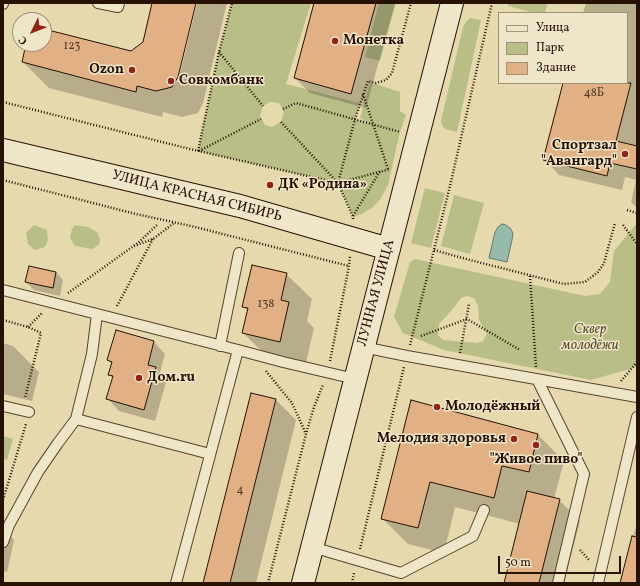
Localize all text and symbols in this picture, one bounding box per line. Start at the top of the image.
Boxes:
north arrow [12,12,52,52]
legend [498,12,628,84]
text: Улица [536,20,569,36]
text: С [16,32,31,48]
place label: Монетка [343,33,404,49]
marker: Монетка [330,36,340,46]
house number: 123 [64,40,80,54]
text: Парк [536,40,564,56]
text: Здание [536,60,576,76]
place label: Ozon [89,62,124,78]
marker: Ozon [127,65,137,75]
place label: Совкомбанк [179,73,264,89]
marker: Совкомбанк [166,76,176,86]
house number: 48Б [584,87,604,101]
place label: Спортзал "Авангард" [541,138,617,170]
marker: Спортзал "Авангард" [620,149,630,159]
street label: УЛИЦА КРАСНАЯ СИБИРЬ [110,168,284,226]
place label: ДК «Родина» [278,177,367,193]
marker: ДК «Родина» [265,180,275,190]
street label: ЛУННАЯ УЛИЦА [355,238,399,348]
house number: 138 [258,298,274,312]
park label: Сквер молодёжи [561,322,619,354]
place label: Дом.ru [147,370,195,386]
marker: Дом.ru [134,373,144,383]
place label: Молодёжный [445,399,540,415]
marker: Молодёжный [432,402,442,412]
place label: Мелодия здоровья [377,431,506,447]
marker: Мелодия здоровья [509,434,519,444]
marker: "Живое пиво" [531,440,541,450]
place label: "Живое пиво" [489,452,583,468]
house number: 4 [236,484,244,498]
scale bar [500,548,623,574]
text: 50 m [505,555,531,571]

